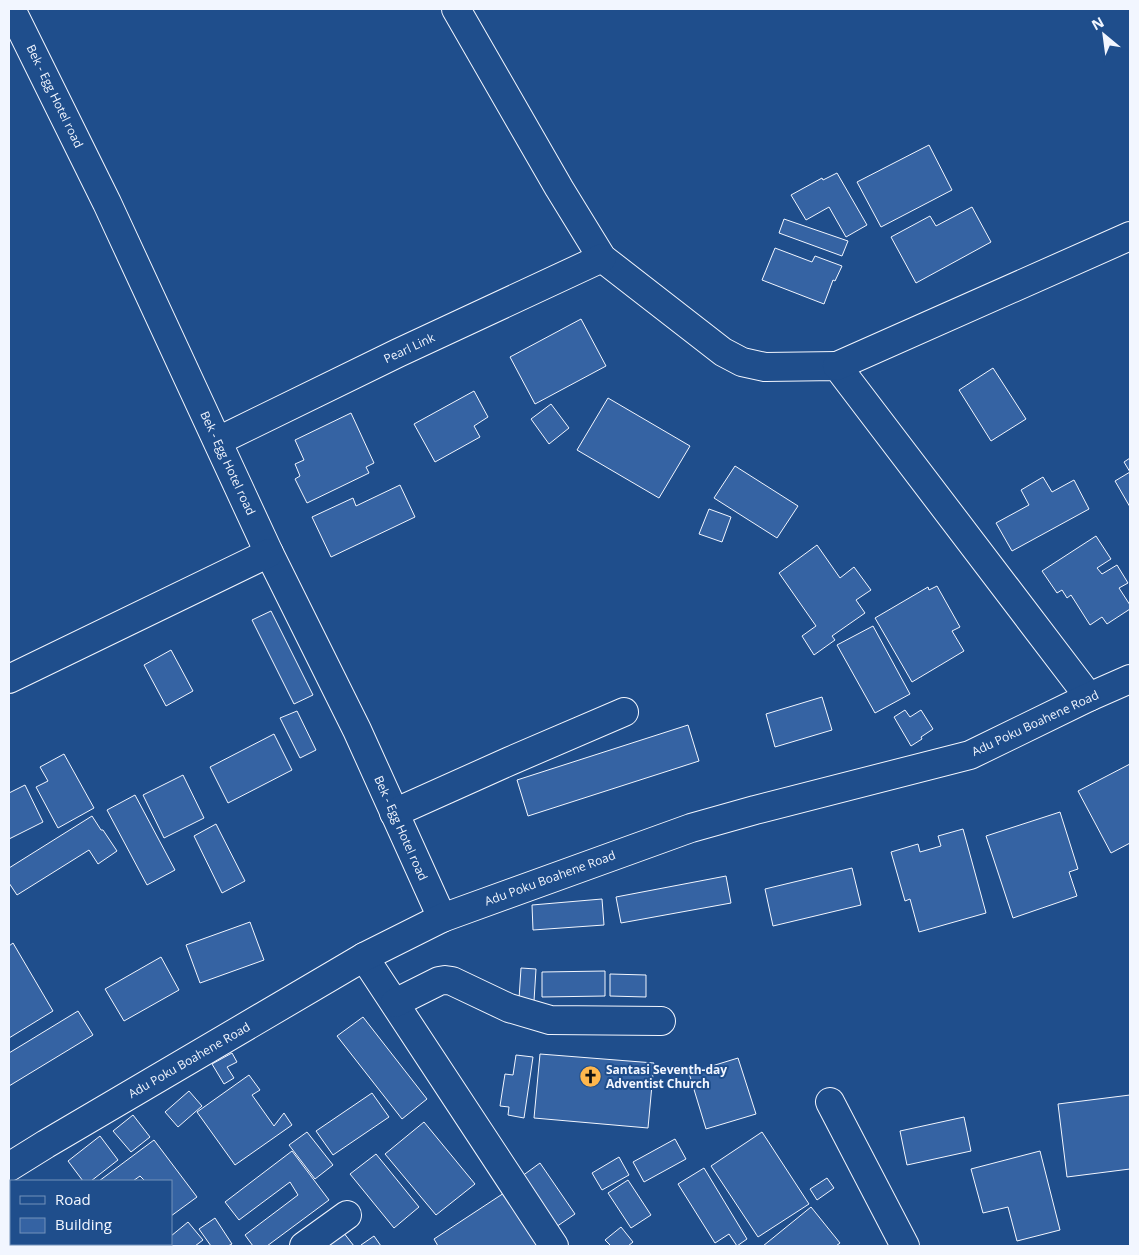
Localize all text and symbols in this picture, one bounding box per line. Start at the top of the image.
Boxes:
north arrow [1079,10,1129,60]
text: N [1088,12,1107,34]
street label: Bek - Egg Hotel road [23,41,87,151]
street label: Pearl Link [381,328,438,367]
street label: Bek - Egg Hotel road [196,408,260,518]
street label: Adu Poku Boahene Road [969,686,1101,760]
street label: Bek - Egg Hotel road [370,773,432,883]
street label: Adu Poku Boahene Road [482,846,618,910]
street label: Adu Poku Boahene Road [125,1018,253,1102]
place label: Santasi Seventh-day Adventist Church [606,1061,727,1092]
church icon: Santasi Seventh-day Adventist Church [578,1064,602,1088]
legend [10,1180,172,1245]
text: Road [55,1189,91,1209]
text: Building [55,1214,112,1234]

